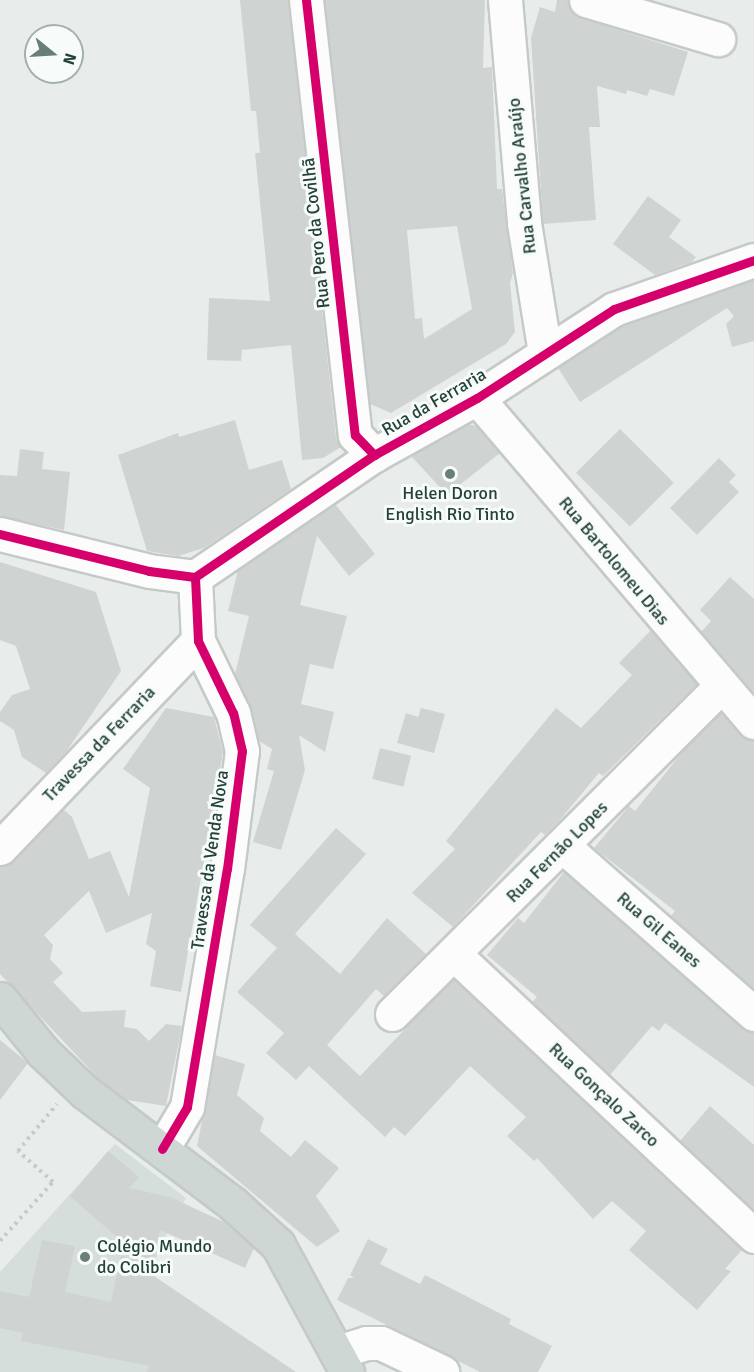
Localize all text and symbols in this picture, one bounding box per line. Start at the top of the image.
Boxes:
north arrow [24,24,84,84]
text: N [58,51,80,67]
street label: Rua Carvalho Araújo [503,97,541,255]
street label: Rua Pero da Covilhã [297,157,335,309]
street label: Rua da Ferraria [378,363,490,441]
marker: Helen Doron English Rio Tinto [443,467,457,481]
place label: Helen Doron English Rio Tinto [385,483,515,526]
street label: Rua Bartolomeu Dias [554,492,674,630]
street label: Travessa da Ferraria [38,682,160,806]
street label: Travessa da Venda Nova [187,769,233,951]
street label: Rua Fernão Lopes [502,797,612,907]
street label: Rua Gil Eanes [612,887,706,973]
street label: Rua Gonçalo Zarco [544,1038,664,1152]
place label: Colégio Mundo do Colibri [97,1236,212,1278]
marker: Colégio Mundo do Colibri [78,1250,92,1264]

